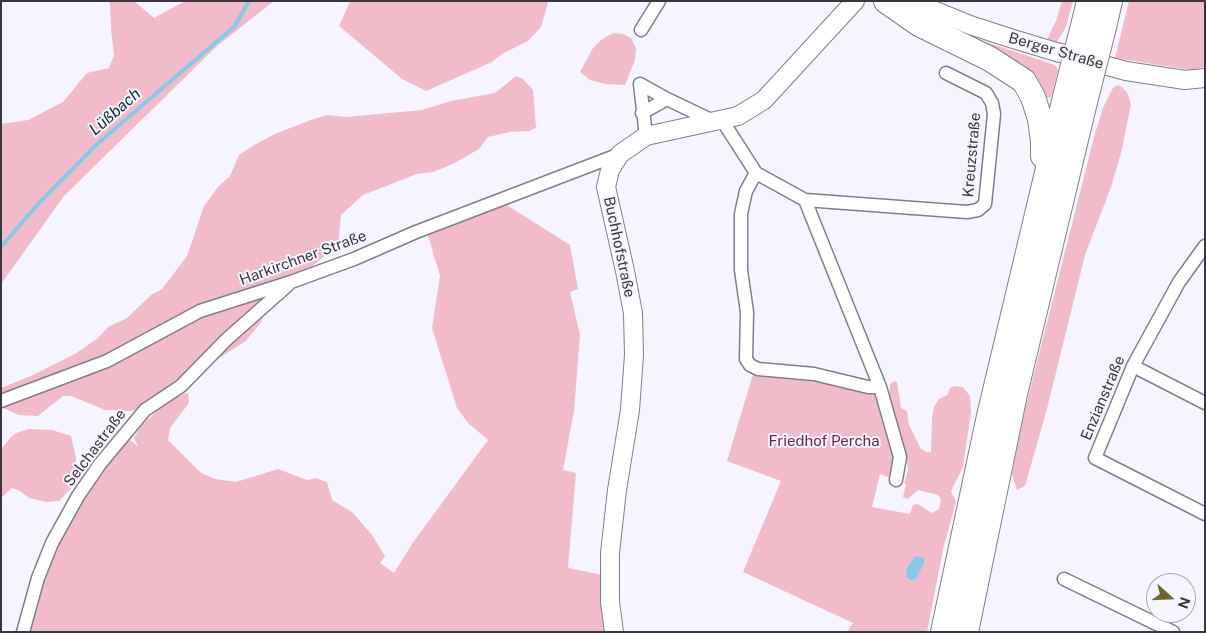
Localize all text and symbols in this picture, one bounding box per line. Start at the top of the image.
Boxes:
street label: Berger Straße [1006,29,1106,73]
water label: Lüßbach [85,84,145,140]
street label: Kreuzstraße [959,112,985,198]
street label: Buchhofstraße [600,195,638,299]
street label: Harkirchner Straße [237,227,369,289]
street label: Enzianstraße [1077,353,1129,443]
street label: Selchastraße [60,406,130,490]
park label: Friedhof Percha [768,432,880,450]
north arrow [1146,573,1196,623]
text: N [1175,595,1194,611]

